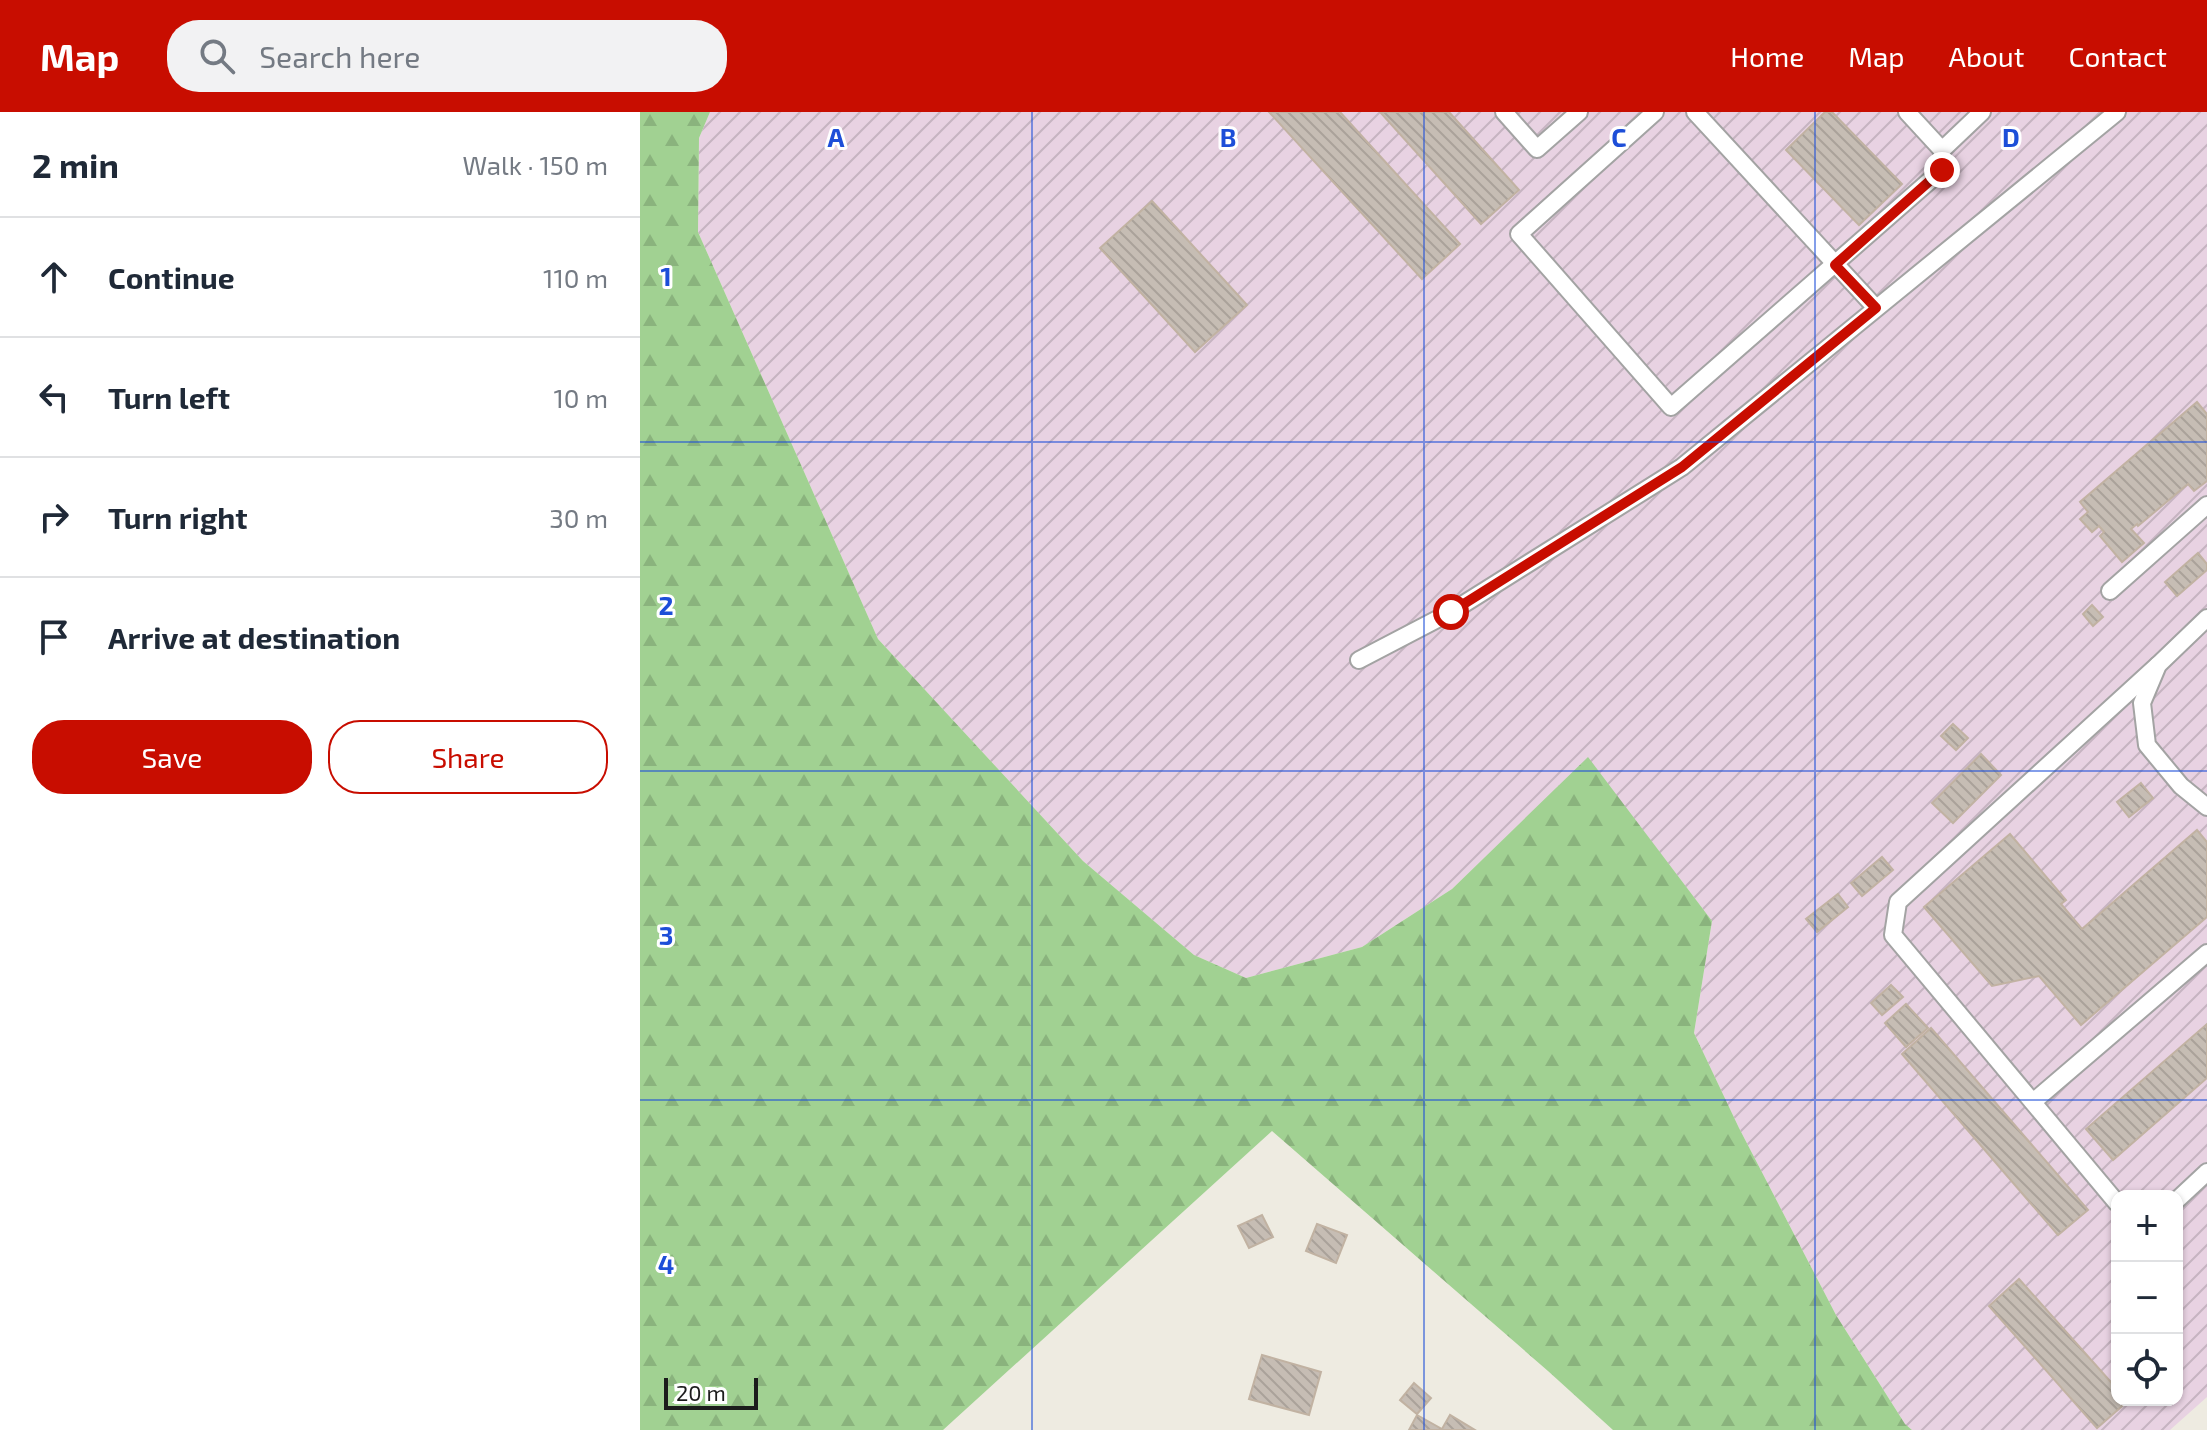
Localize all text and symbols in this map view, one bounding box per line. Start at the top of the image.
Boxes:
search box [167,20,727,92]
text: Map [40,33,119,79]
icon: search [195,34,239,78]
text: Search here [259,38,420,74]
text: Home [1730,39,1804,73]
text: Map [1848,39,1905,73]
text: About [1949,39,2024,73]
text: Contact [2068,39,2167,73]
text: A [828,121,845,152]
text: B [1220,121,1236,152]
text: C [1611,121,1627,152]
text: D [2002,121,2020,152]
text: 2 min [32,144,119,185]
text: Walk · 150 m [462,149,608,180]
route end [1924,152,1960,188]
icon: ahead [32,255,76,299]
text: Continue [108,259,235,295]
text: 1 [660,260,672,291]
text: 110 m [543,262,608,293]
icon: left [32,375,76,419]
text: Turn left [108,379,230,415]
text: 10 m [553,382,608,413]
icon: right [32,495,76,539]
text: Turn right [108,499,248,535]
text: 30 m [549,502,608,533]
text: 2 [658,589,674,620]
route start [1433,594,1469,630]
icon: arrive [32,615,76,659]
text: Arrive at destination [108,619,400,655]
button: Save [32,720,312,794]
button: Share [328,720,608,794]
text: 3 [659,919,673,950]
map controls [2111,1190,2183,1406]
button: + [2111,1190,2183,1262]
text: 4 [658,1248,674,1279]
button: − [2111,1262,2183,1334]
button: locate [2111,1334,2183,1406]
scale bar [664,1374,758,1410]
text: 20 m [676,1379,726,1405]

